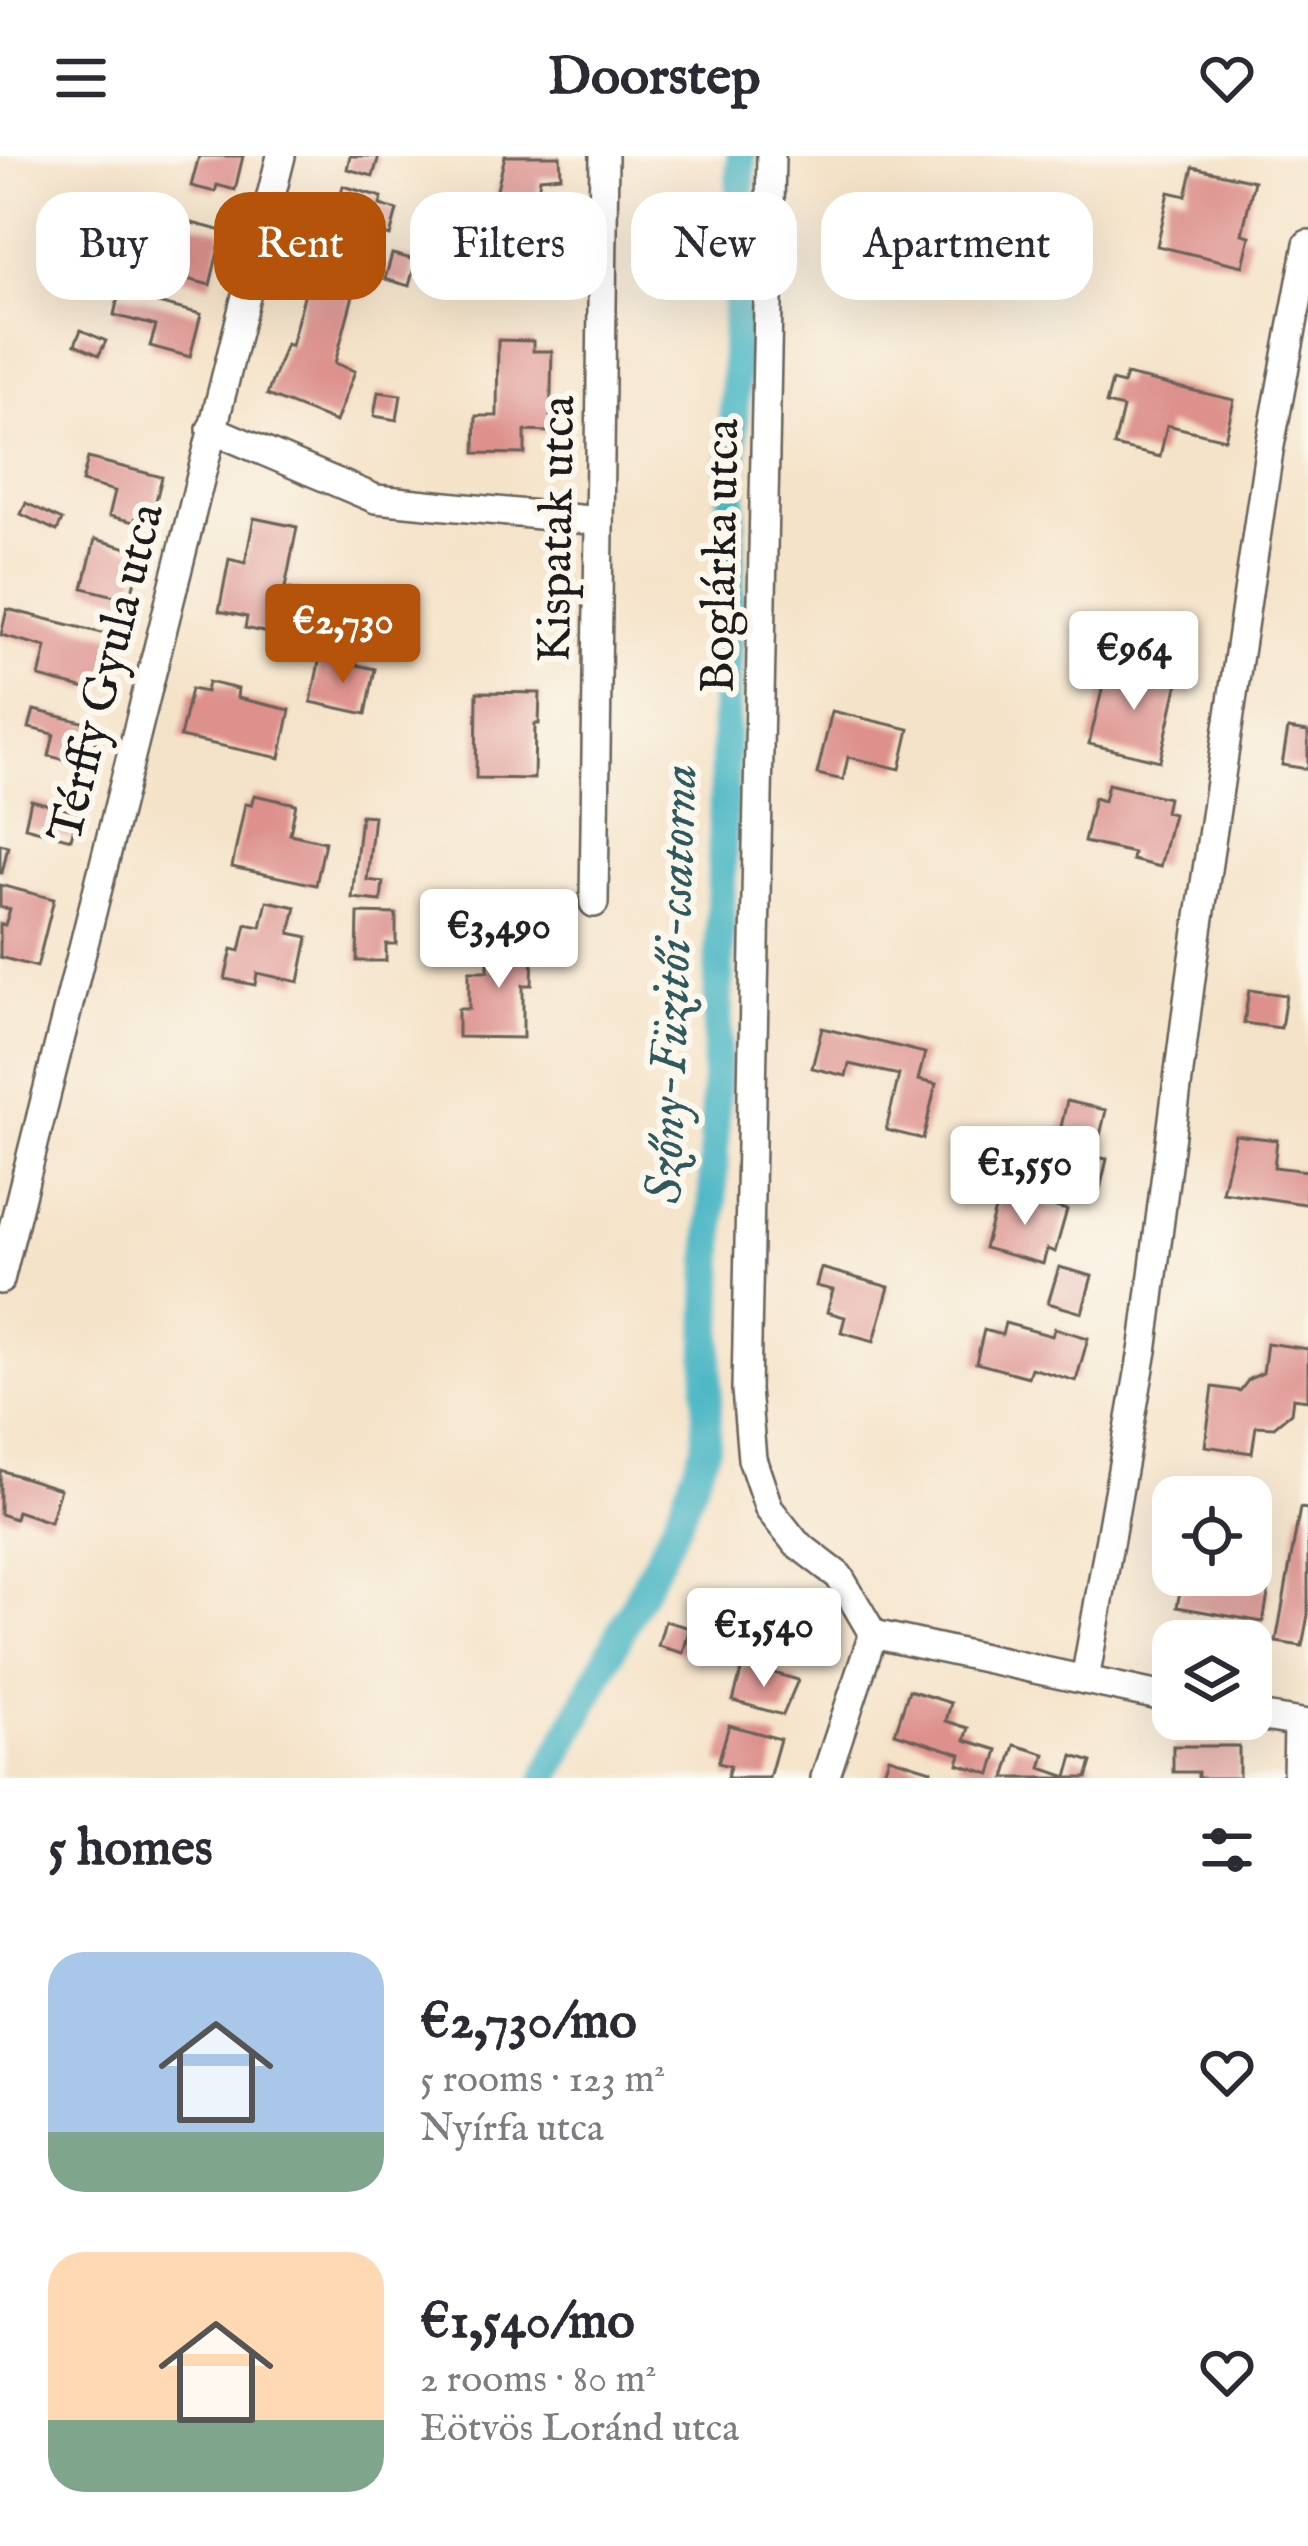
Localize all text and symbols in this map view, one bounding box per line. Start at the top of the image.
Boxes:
text: Doorstep [548,44,760,113]
icon: menu [48,45,114,111]
icon: heart [1194,45,1260,111]
chip: Buy [36,192,190,300]
chip: Rent [214,192,386,300]
chip: Filters [410,192,607,300]
chip: New [631,192,797,300]
chip: Apartment [821,192,1093,300]
street label: Kispatak utca [526,395,590,663]
street label: Boglárka utca [690,418,754,694]
street label: Térffy Gyula utca [37,497,179,849]
pin: €2,730 [245,584,441,686]
text: €2,730 [292,598,394,647]
pin: €964 [1063,611,1205,713]
text: €964 [1096,625,1172,674]
water label: Szőny-Füzitői-csatorna [634,763,715,1205]
pin: €3,490 [401,889,597,991]
text: €3,490 [447,903,551,952]
pin: €1,550 [927,1126,1123,1228]
text: €1,550 [977,1140,1073,1189]
map controls [1152,1476,1272,1740]
button: locate [1152,1476,1272,1596]
pin: €1,540 [666,1588,862,1690]
text: €1,540 [714,1602,814,1651]
button: layers [1152,1620,1272,1740]
icon: filters [1194,1817,1260,1883]
text: 5 homes [48,1818,213,1883]
text: €2,730/mo [420,1991,637,2056]
icon: home [144,2000,288,2144]
icon: heart [1194,2039,1260,2105]
text: 5 rooms · 123 m² [420,2056,665,2105]
text: Nyírfa utca [420,2105,604,2154]
text: €1,540/mo [420,2291,635,2356]
icon: home [144,2300,288,2444]
icon: heart [1194,2339,1260,2405]
text: 2 rooms · 80 m² [420,2356,657,2405]
text: Eötvös Loránd utca [420,2405,739,2454]

